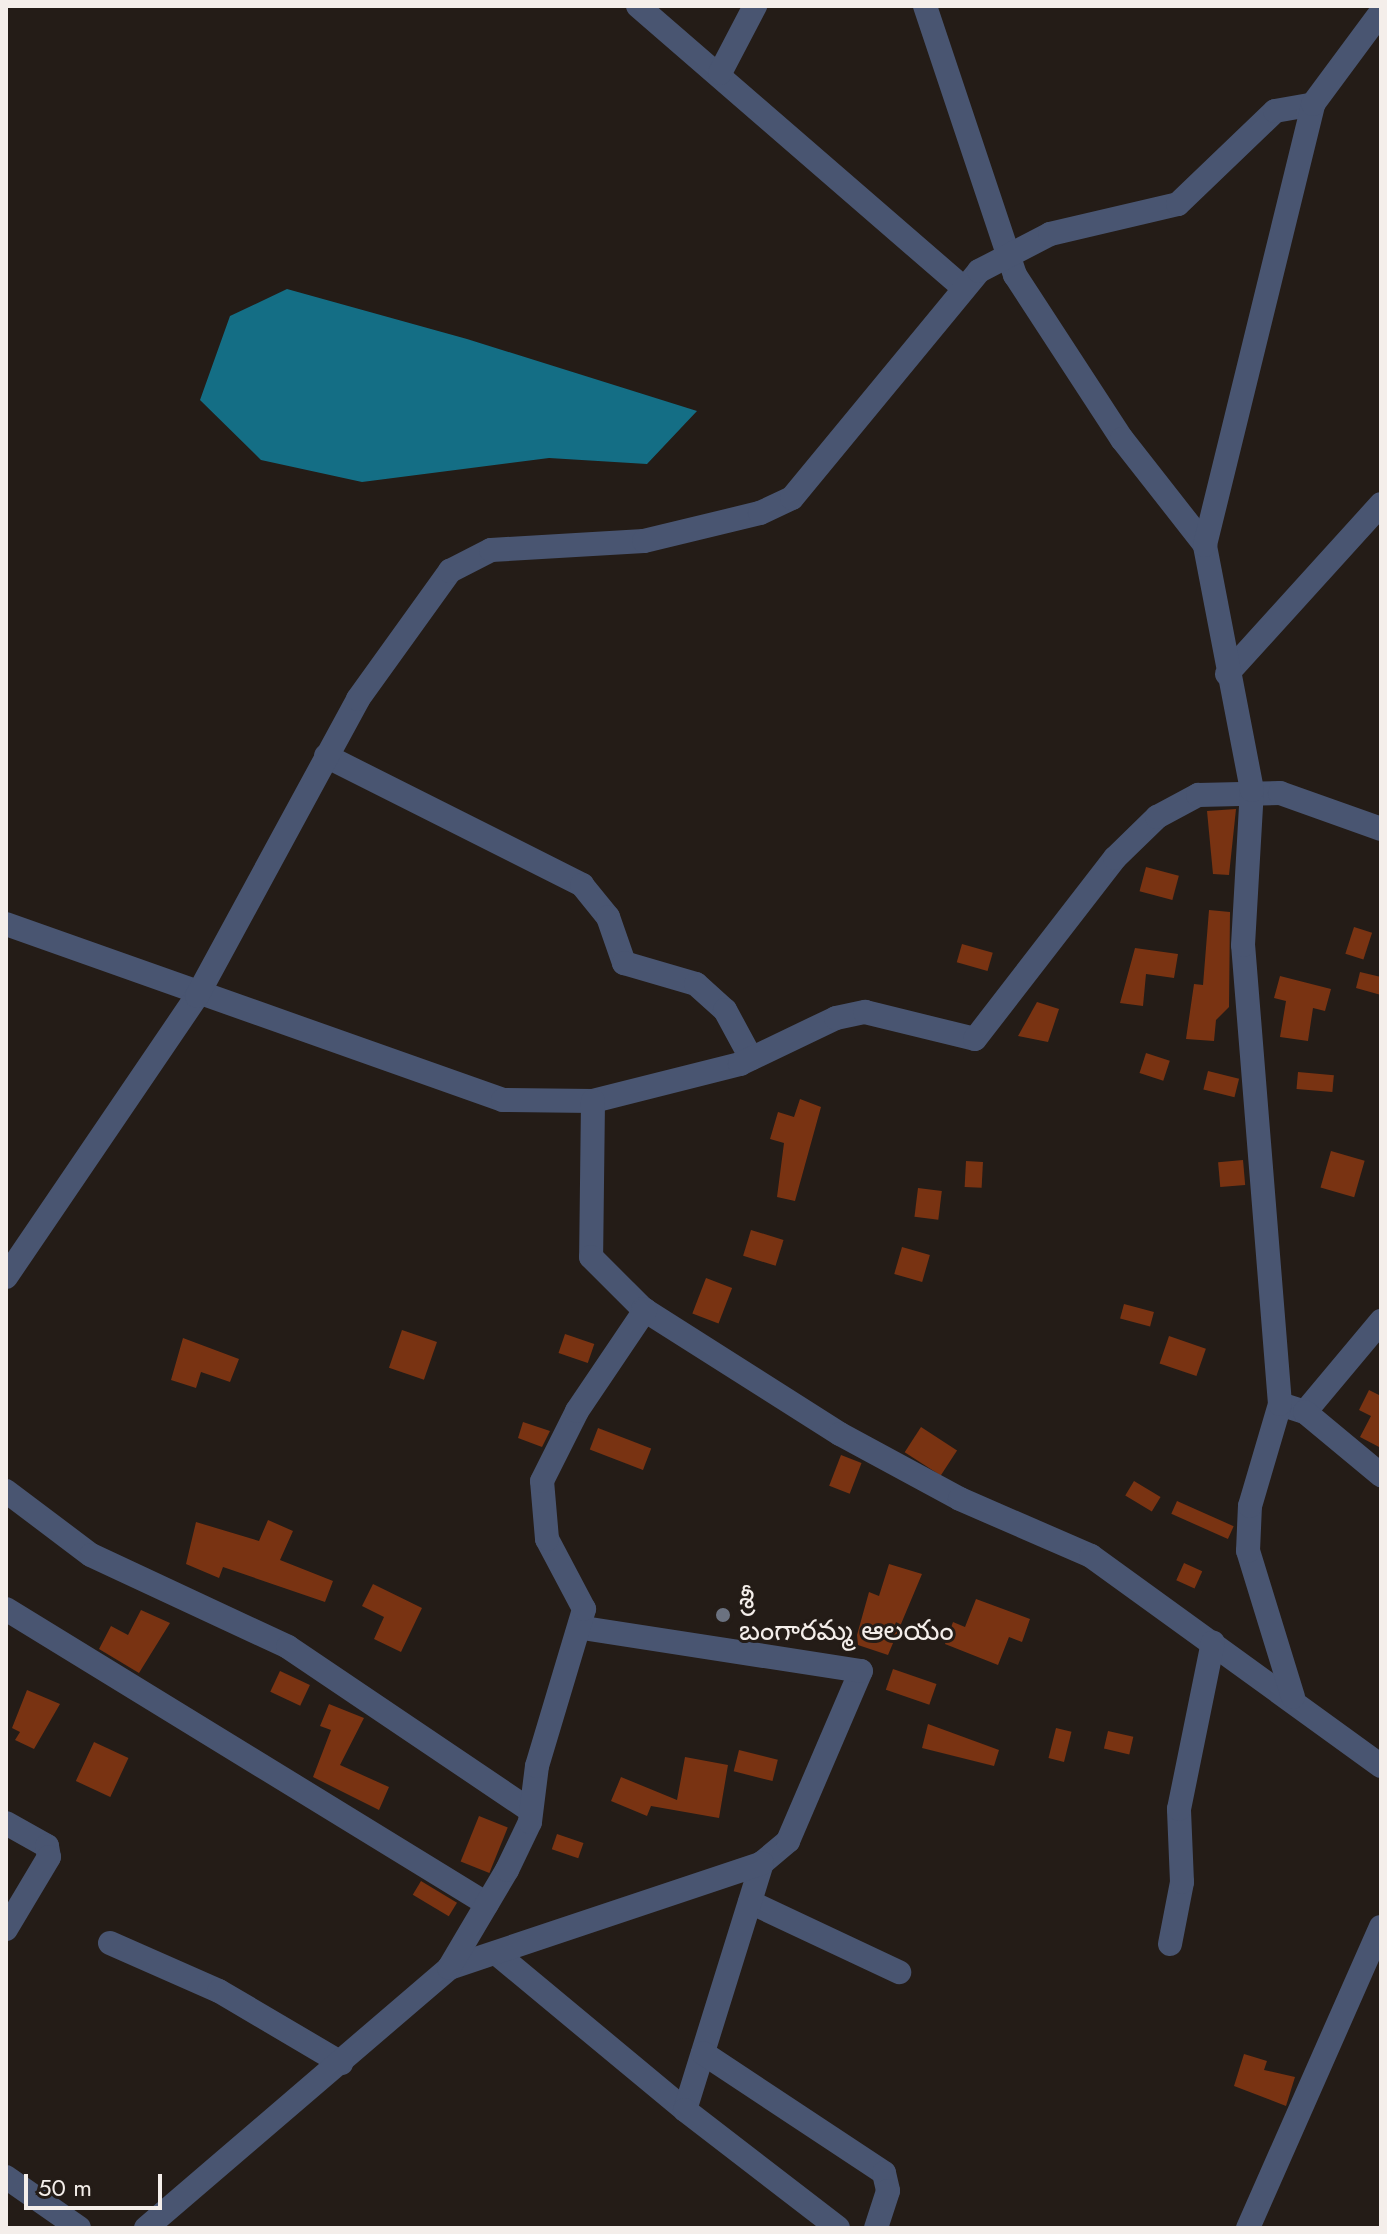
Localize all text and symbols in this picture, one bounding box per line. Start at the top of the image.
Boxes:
place label: శ్రీ బంగారమ్మ ఆలయం [739,1582,954,1648]
marker: శ్రీ బంగారమ్మ ఆలయం [714,1606,732,1624]
scale bar [28,2158,166,2208]
text: 50 m [38,2170,92,2205]

